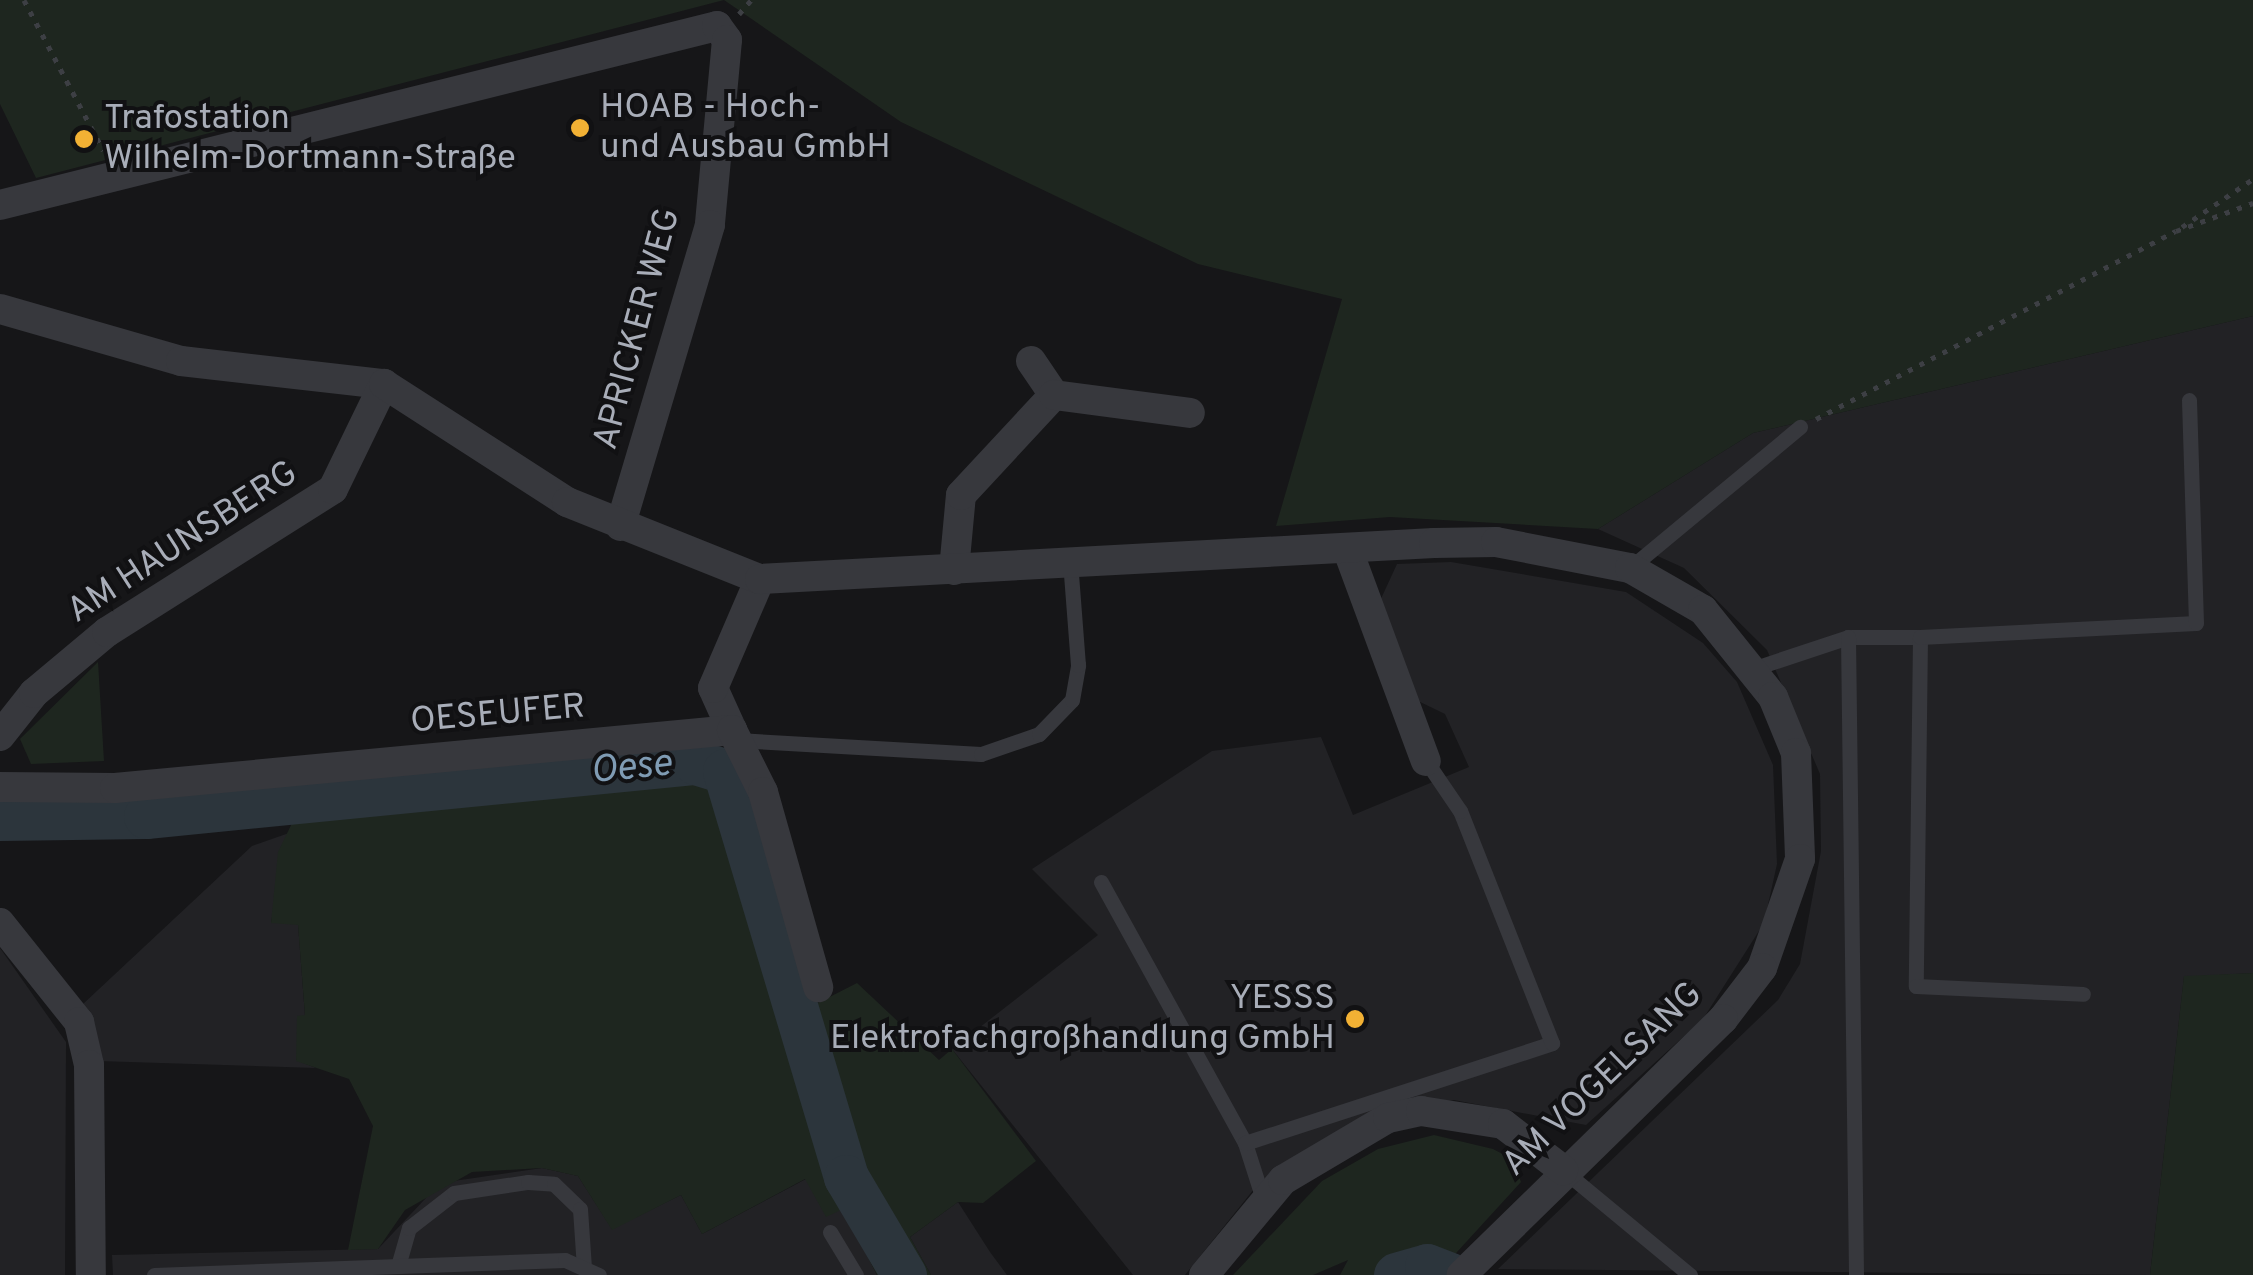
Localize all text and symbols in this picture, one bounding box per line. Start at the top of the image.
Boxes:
place label: HOAB - Hoch- und Ausbau GmbH [600,87,892,169]
place label: Trafostation Wilhelm-Dortmann-Straße [104,98,516,180]
marker: HOAB - Hoch- und Ausbau GmbH [569,117,591,139]
marker: Trafostation Wilhelm-Dortmann-Straße [73,128,95,150]
street label: APRICKER WEG [585,203,691,455]
street label: AM HAUNSBERG [60,453,306,633]
street label: OESEUFER [409,686,587,744]
water label: Oese [588,742,674,796]
street label: AM VOGELSANG [1494,974,1712,1186]
place label: YESSS Elektrofachgroßhandlung GmbH [830,978,1335,1060]
marker: YESSS Elektrofachgroßhandlung GmbH [1344,1008,1366,1030]

